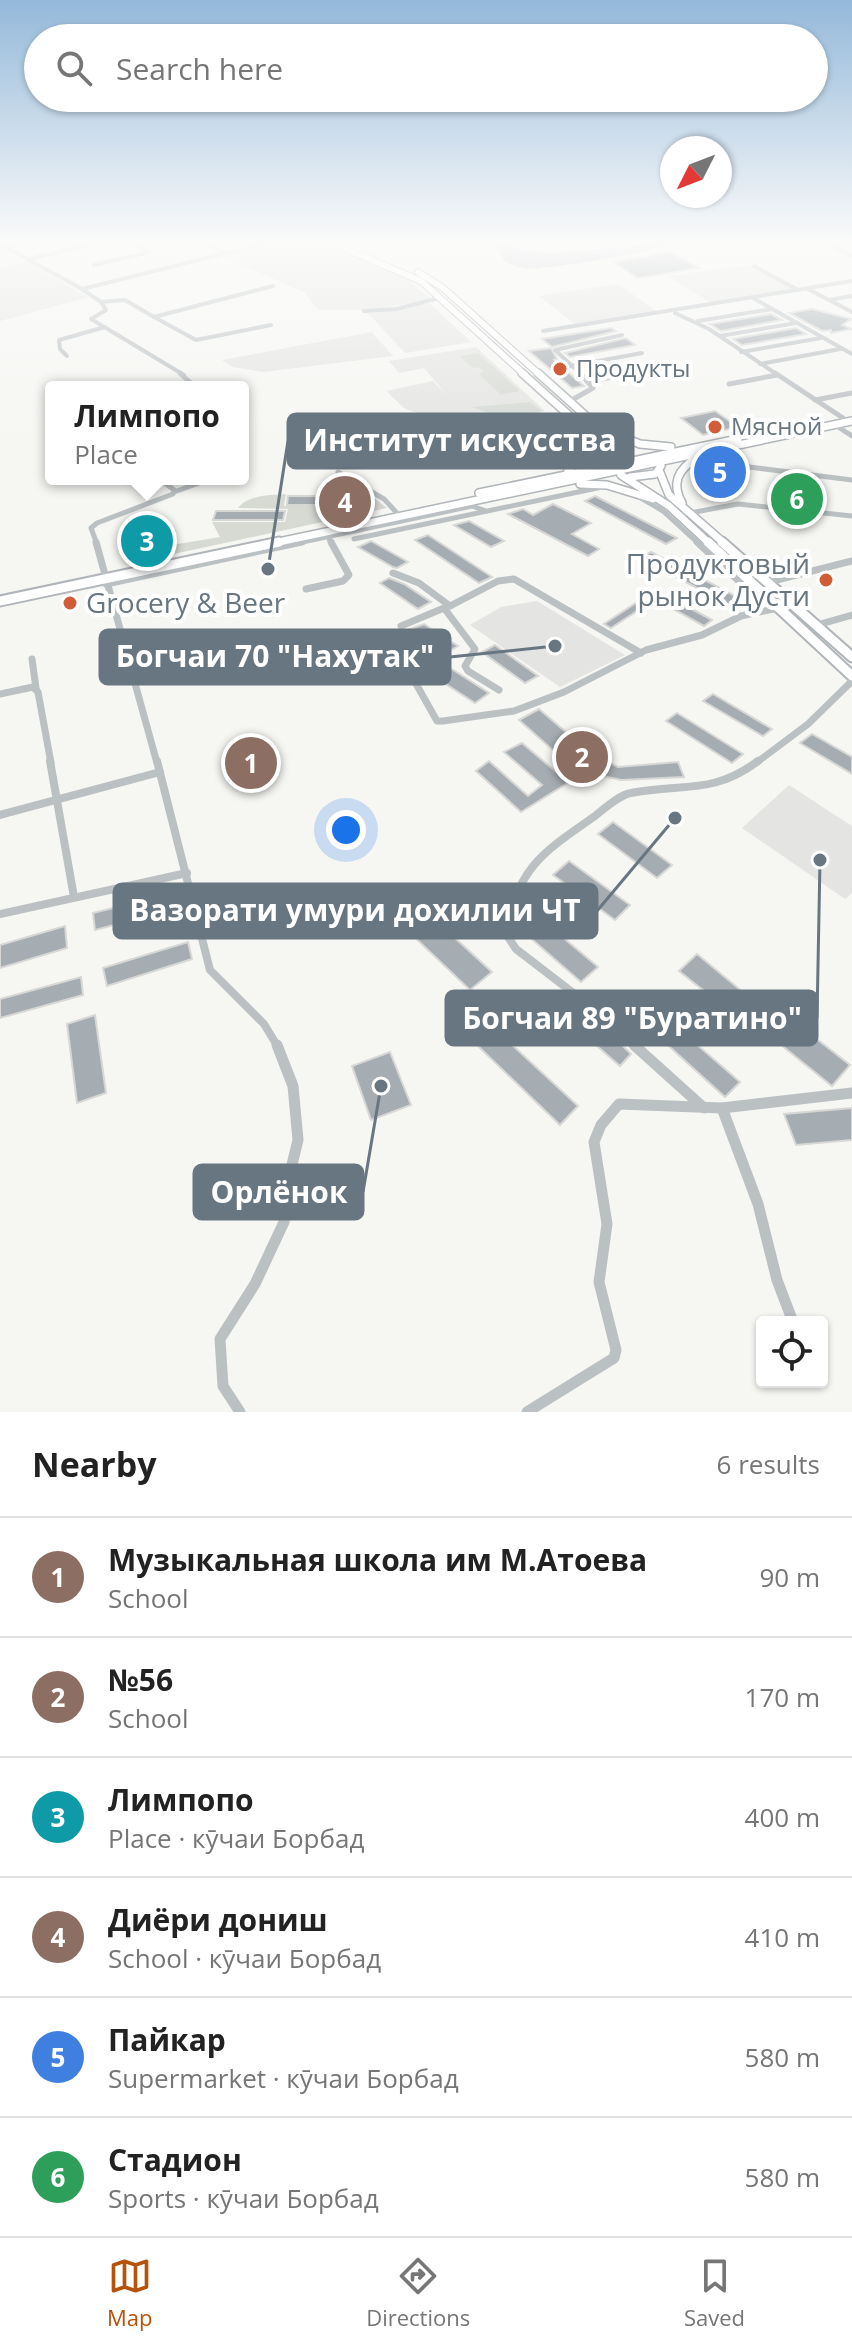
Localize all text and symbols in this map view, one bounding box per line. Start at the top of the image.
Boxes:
search box [24,24,828,112]
icon: search [52,46,96,90]
text: Search here [116,48,283,89]
north arrow [660,136,732,208]
place label: Продукты [576,351,691,384]
marker: Продукты [551,360,569,378]
popup [45,381,249,485]
text: Лимпопо [74,395,220,436]
place label: Мясной [731,409,822,442]
callout: Институт искусства [288,414,633,468]
marker: Мясной [706,418,724,436]
text: Институт искусства [303,419,617,460]
text: Place [74,436,138,472]
pin: 5 [694,442,746,502]
pin: 6 [771,469,823,529]
pin: 4 [319,472,371,532]
pin: 3 [121,511,173,571]
place label: Продуктовый рынок Дусти [626,544,810,614]
marker: Продуктовый рынок Дусти [817,571,835,589]
place label: Grocery & Beer [86,583,286,621]
marker: Grocery & Beer [61,594,79,612]
callout: Богчаи 70 "Нахутак" [100,630,450,684]
text: Богчаи 70 "Нахутак" [116,635,434,676]
pin: 2 [556,727,608,787]
pin: 1 [225,733,277,793]
your location [326,810,366,850]
callout: Вазорати умури дохилии ЧТ [114,884,597,938]
text: Вазорати умури дохилии ЧТ [129,889,581,930]
callout: Богчаи 89 "Буратино" [446,991,817,1045]
text: Богчаи 89 "Буратино" [462,997,802,1038]
callout: Орлёнок [194,1165,363,1219]
text: Орлёнок [211,1171,348,1212]
map controls [756,1316,828,1388]
button: locate [756,1316,828,1388]
text: Nearby [32,1441,157,1487]
text: 6 results [717,1446,820,1482]
text: Музыкальная школа им М.Атоева [108,1539,647,1580]
text: 1 [51,1559,65,1595]
text: 90 m [759,1559,820,1595]
text: School [108,1580,189,1616]
text: №56 [108,1659,173,1700]
text: 2 [51,1679,65,1715]
text: 170 m [745,1679,820,1715]
text: School [108,1700,189,1736]
text: Лимпопо [108,1779,254,1820]
text: 3 [51,1799,65,1835]
text: 400 m [745,1799,820,1835]
text: Place · кӯчаи Борбад [108,1820,364,1856]
text: Диёри дониш [108,1899,328,1940]
text: 4 [51,1919,65,1955]
text: 410 m [745,1919,820,1955]
text: School · кӯчаи Борбад [108,1940,381,1976]
text: Пайкар [108,2019,226,2060]
text: 5 [51,2039,65,2075]
text: 580 m [745,2039,820,2075]
text: Supermarket · кӯчаи Борбад [108,2060,459,2096]
text: Стадион [108,2139,242,2180]
text: 6 [51,2159,65,2195]
text: 580 m [745,2159,820,2195]
text: Sports · кӯчаи Борбад [108,2180,379,2216]
tab: Map [107,2254,152,2332]
tab: Directions [366,2254,470,2332]
tab: Saved [684,2254,745,2332]

